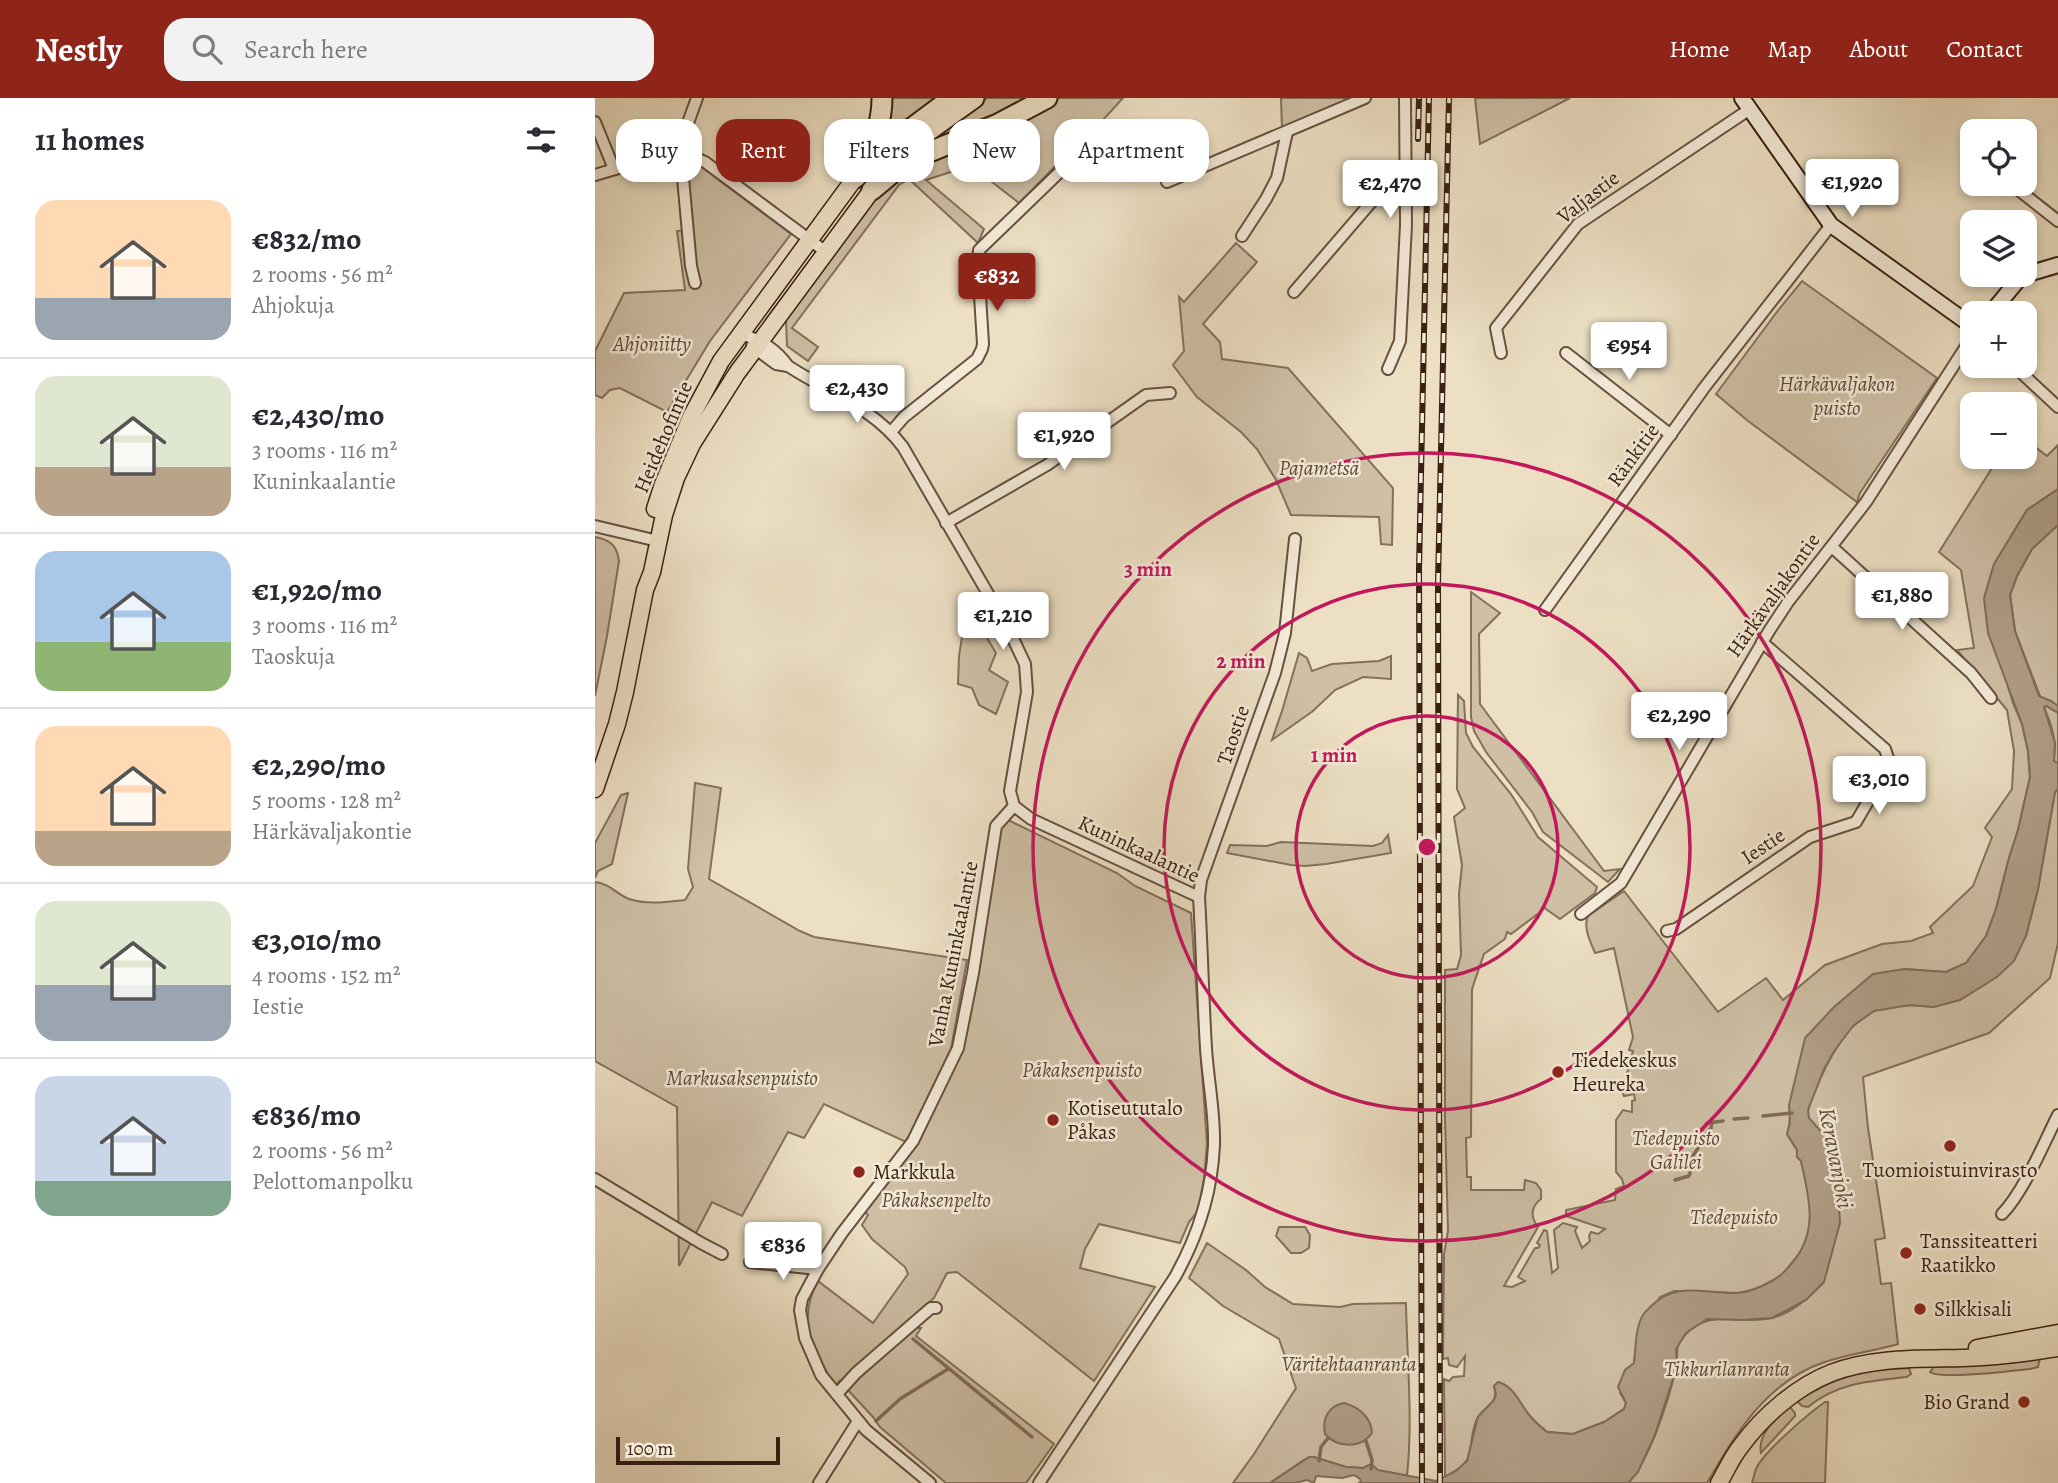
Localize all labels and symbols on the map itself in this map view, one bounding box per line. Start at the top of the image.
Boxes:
pin: €1,920 [1795,159,1909,219]
pin: €2,470 [1333,160,1447,220]
street label: Valjastie [1550,164,1625,231]
pin: €832 [956,254,1038,313]
pin: €954 [1588,322,1670,382]
park label: Ahjoniitty [612,330,691,358]
pin: €2,430 [800,366,914,425]
park label: Härkävaljakon puisto [1779,370,1895,422]
street label: Heidehofintie [627,377,699,497]
pin: €1,920 [1007,412,1121,472]
street label: Ränkitie [1600,418,1666,492]
park label: Pajametsä [1279,454,1360,482]
street label: Härkävaljakontie [1720,527,1826,663]
text: 3 min [1124,555,1172,583]
pin: €1,880 [1845,573,1959,632]
pin: €1,210 [946,592,1060,652]
text: 2 min [1216,647,1266,675]
pin: €2,290 [1622,692,1736,752]
street label: Taostie [1210,701,1256,769]
text: 1 min [1311,741,1358,769]
pin: €3,010 [1822,756,1936,816]
street label: Kuninkaalantie [1074,809,1204,889]
street label: Iestie [1736,821,1790,871]
centre of rings [1415,835,1439,859]
street label: Vanha Kuninkaalantie [921,859,985,1050]
place label: Tiedekeskus Heureka [1572,1046,1677,1098]
park label: Påkaksenpuisto [1022,1056,1142,1084]
park label: Markusaksenpuisto [666,1064,818,1092]
marker: Tiedekeskus Heureka [1550,1064,1566,1080]
place label: Kotiseututalo Påkas [1067,1094,1183,1146]
water label: Keravanjoki [1811,1105,1861,1211]
marker: Kotiseututalo Påkas [1045,1112,1061,1128]
park label: Tiedepuisto Galilei [1632,1124,1720,1176]
marker: Tuomioistuinvirasto [1942,1138,1958,1154]
place label: Tuomioistuinvirasto [1863,1156,2037,1184]
place label: Markkula [873,1158,956,1186]
marker: Markkula [851,1164,867,1180]
park label: Påkaksenpelto [881,1186,991,1214]
park label: Tiedepuisto [1690,1203,1778,1231]
pin: €836 [742,1222,824,1282]
place label: Tanssiteatteri Raatikko [1920,1227,2038,1279]
marker: Tanssiteatteri Raatikko [1898,1245,1914,1261]
place label: Silkkisali [1934,1295,2012,1323]
marker: Silkkisali [1912,1301,1928,1317]
park label: Väritehtaanranta [1282,1350,1417,1378]
park label: Tikkurilanranta [1664,1355,1790,1383]
place label: Bio Grand [1923,1388,2011,1416]
marker: Bio Grand [2016,1394,2032,1410]
scale bar [616,1434,781,1466]

